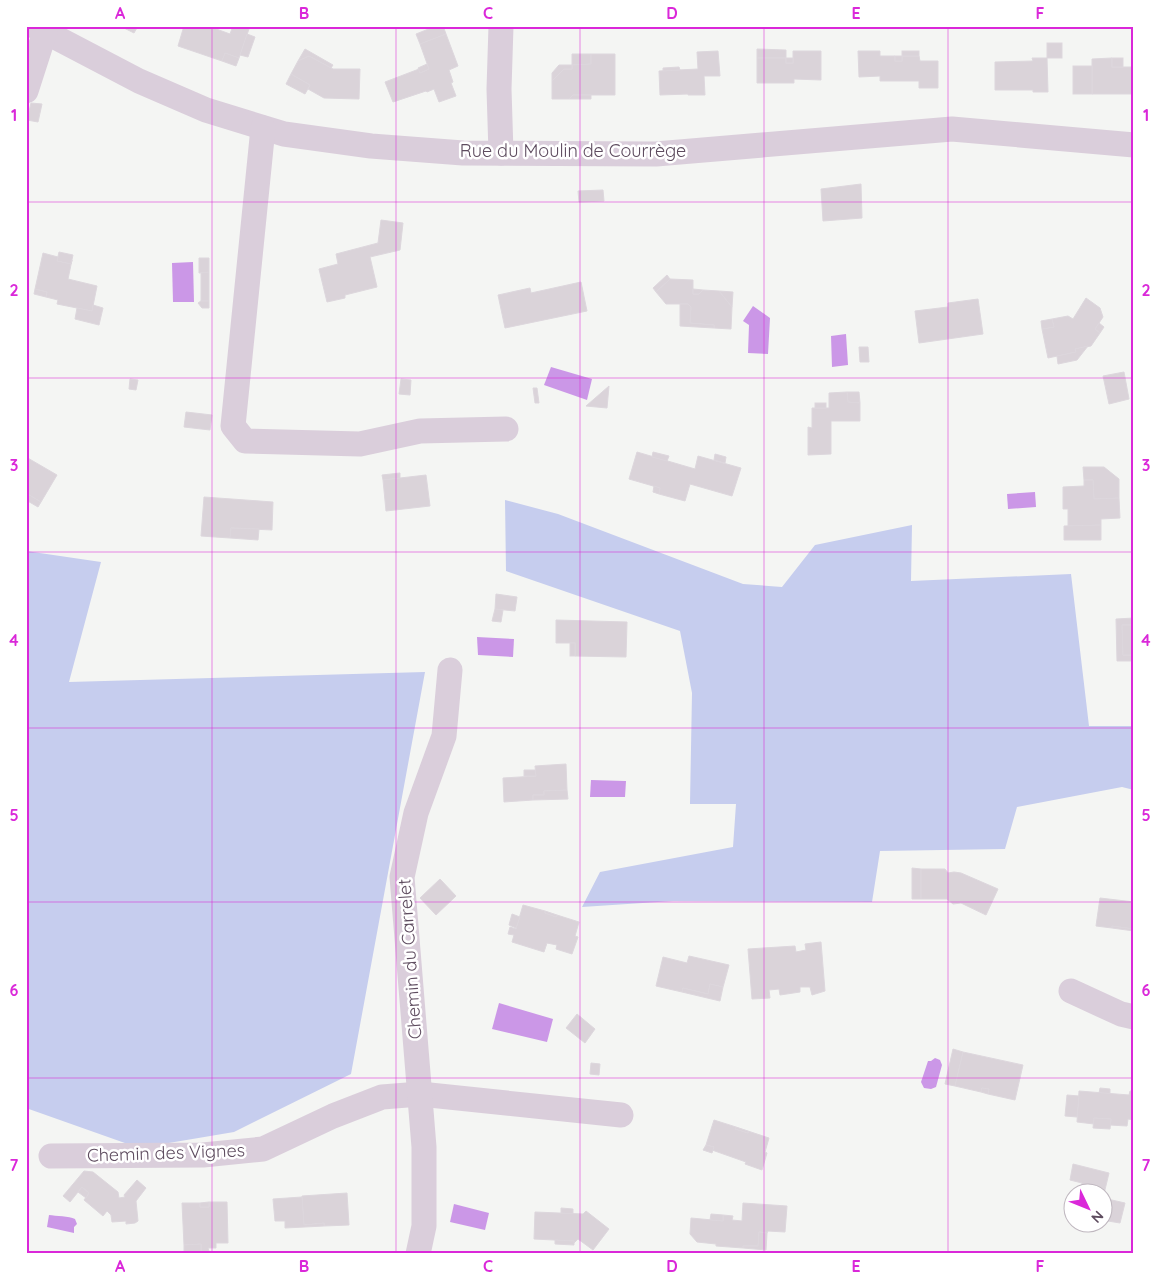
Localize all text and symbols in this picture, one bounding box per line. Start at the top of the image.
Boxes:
text: A [115,3,126,23]
text: B [299,3,309,23]
text: C [483,3,493,23]
text: D [666,3,678,23]
text: E [851,3,861,23]
text: F [1036,3,1045,23]
text: 1 [11,105,17,125]
text: 1 [1143,105,1149,125]
street label: Rue du Moulin de Courrège [460,139,686,162]
text: 2 [9,280,19,300]
text: 2 [1141,280,1151,300]
text: 3 [10,455,18,475]
text: 3 [1142,455,1150,475]
text: 4 [9,630,19,650]
text: 4 [1141,630,1151,650]
text: 5 [9,805,19,825]
text: 5 [1141,805,1151,825]
street label: Chemin du Carrelet [392,878,427,1040]
text: 6 [10,980,19,1000]
text: 6 [1142,980,1151,1000]
street label: Chemin des Vignes [87,1138,245,1167]
text: 7 [10,1155,19,1175]
text: 7 [1142,1155,1151,1175]
north arrow [1062,1182,1112,1232]
text: N [1087,1207,1108,1227]
text: A [115,1256,126,1276]
text: B [299,1256,309,1276]
text: C [483,1256,493,1276]
text: D [666,1256,678,1276]
text: E [851,1256,861,1276]
text: F [1036,1256,1045,1276]

